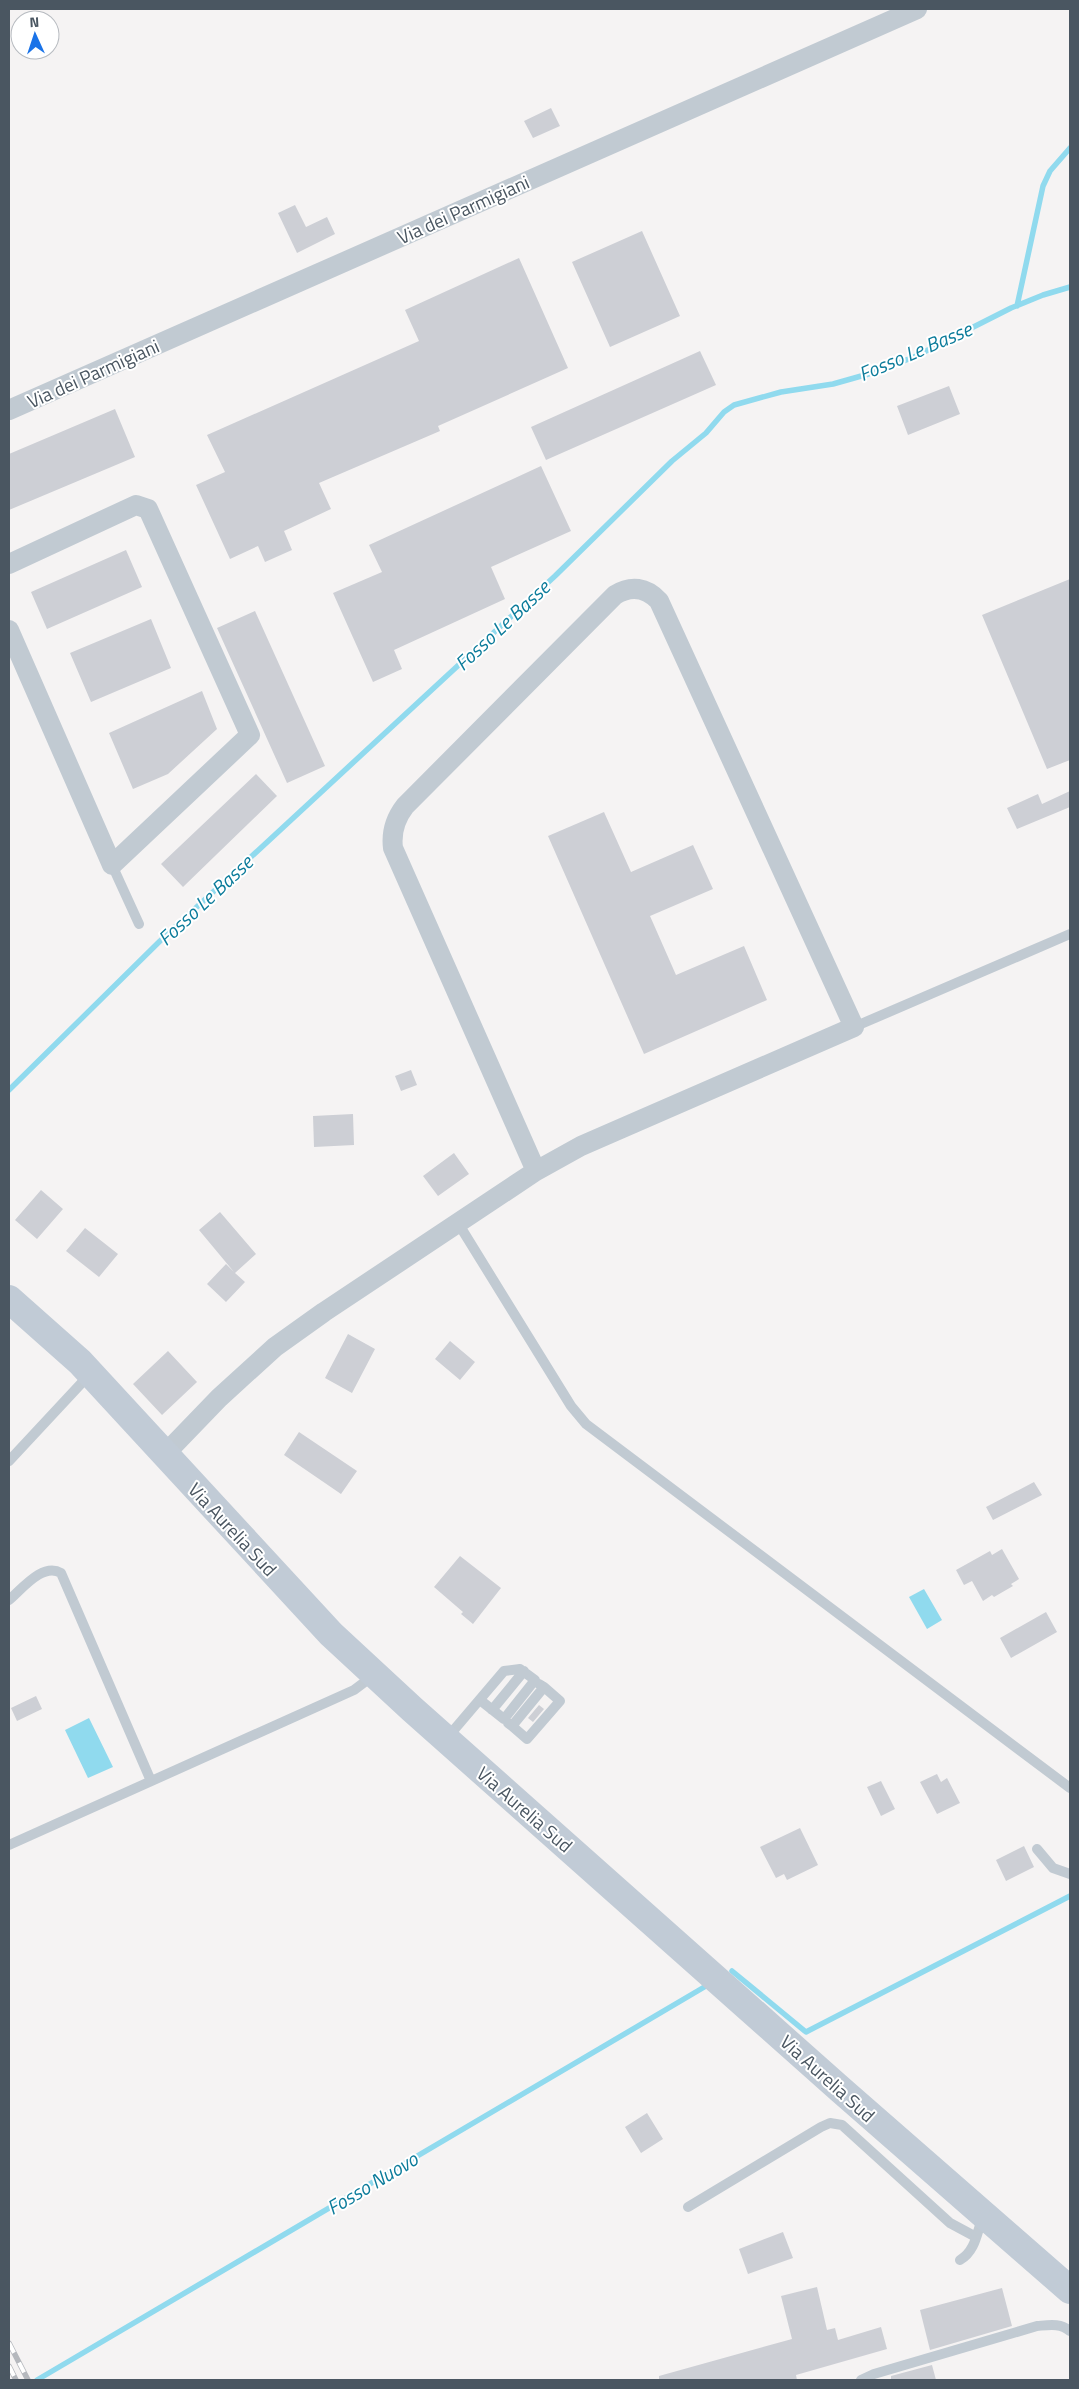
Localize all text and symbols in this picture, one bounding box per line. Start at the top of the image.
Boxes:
north arrow [10,10,60,60]
text: N [29,11,40,32]
street label: Via dei Parmigiani [392,167,534,251]
water label: Fosso Le Basse [853,312,978,389]
street label: Via dei Parmigiani [22,331,164,415]
water label: Fosso Le Basse [447,571,558,677]
water label: Fosso Le Basse [150,846,261,952]
street label: Via Aurelia Sud [182,1476,284,1582]
street label: Via Aurelia Sud [471,1759,579,1859]
street label: Via Aurelia Sud [774,2027,882,2129]
water label: Fosso Nuovo [320,2143,425,2222]

